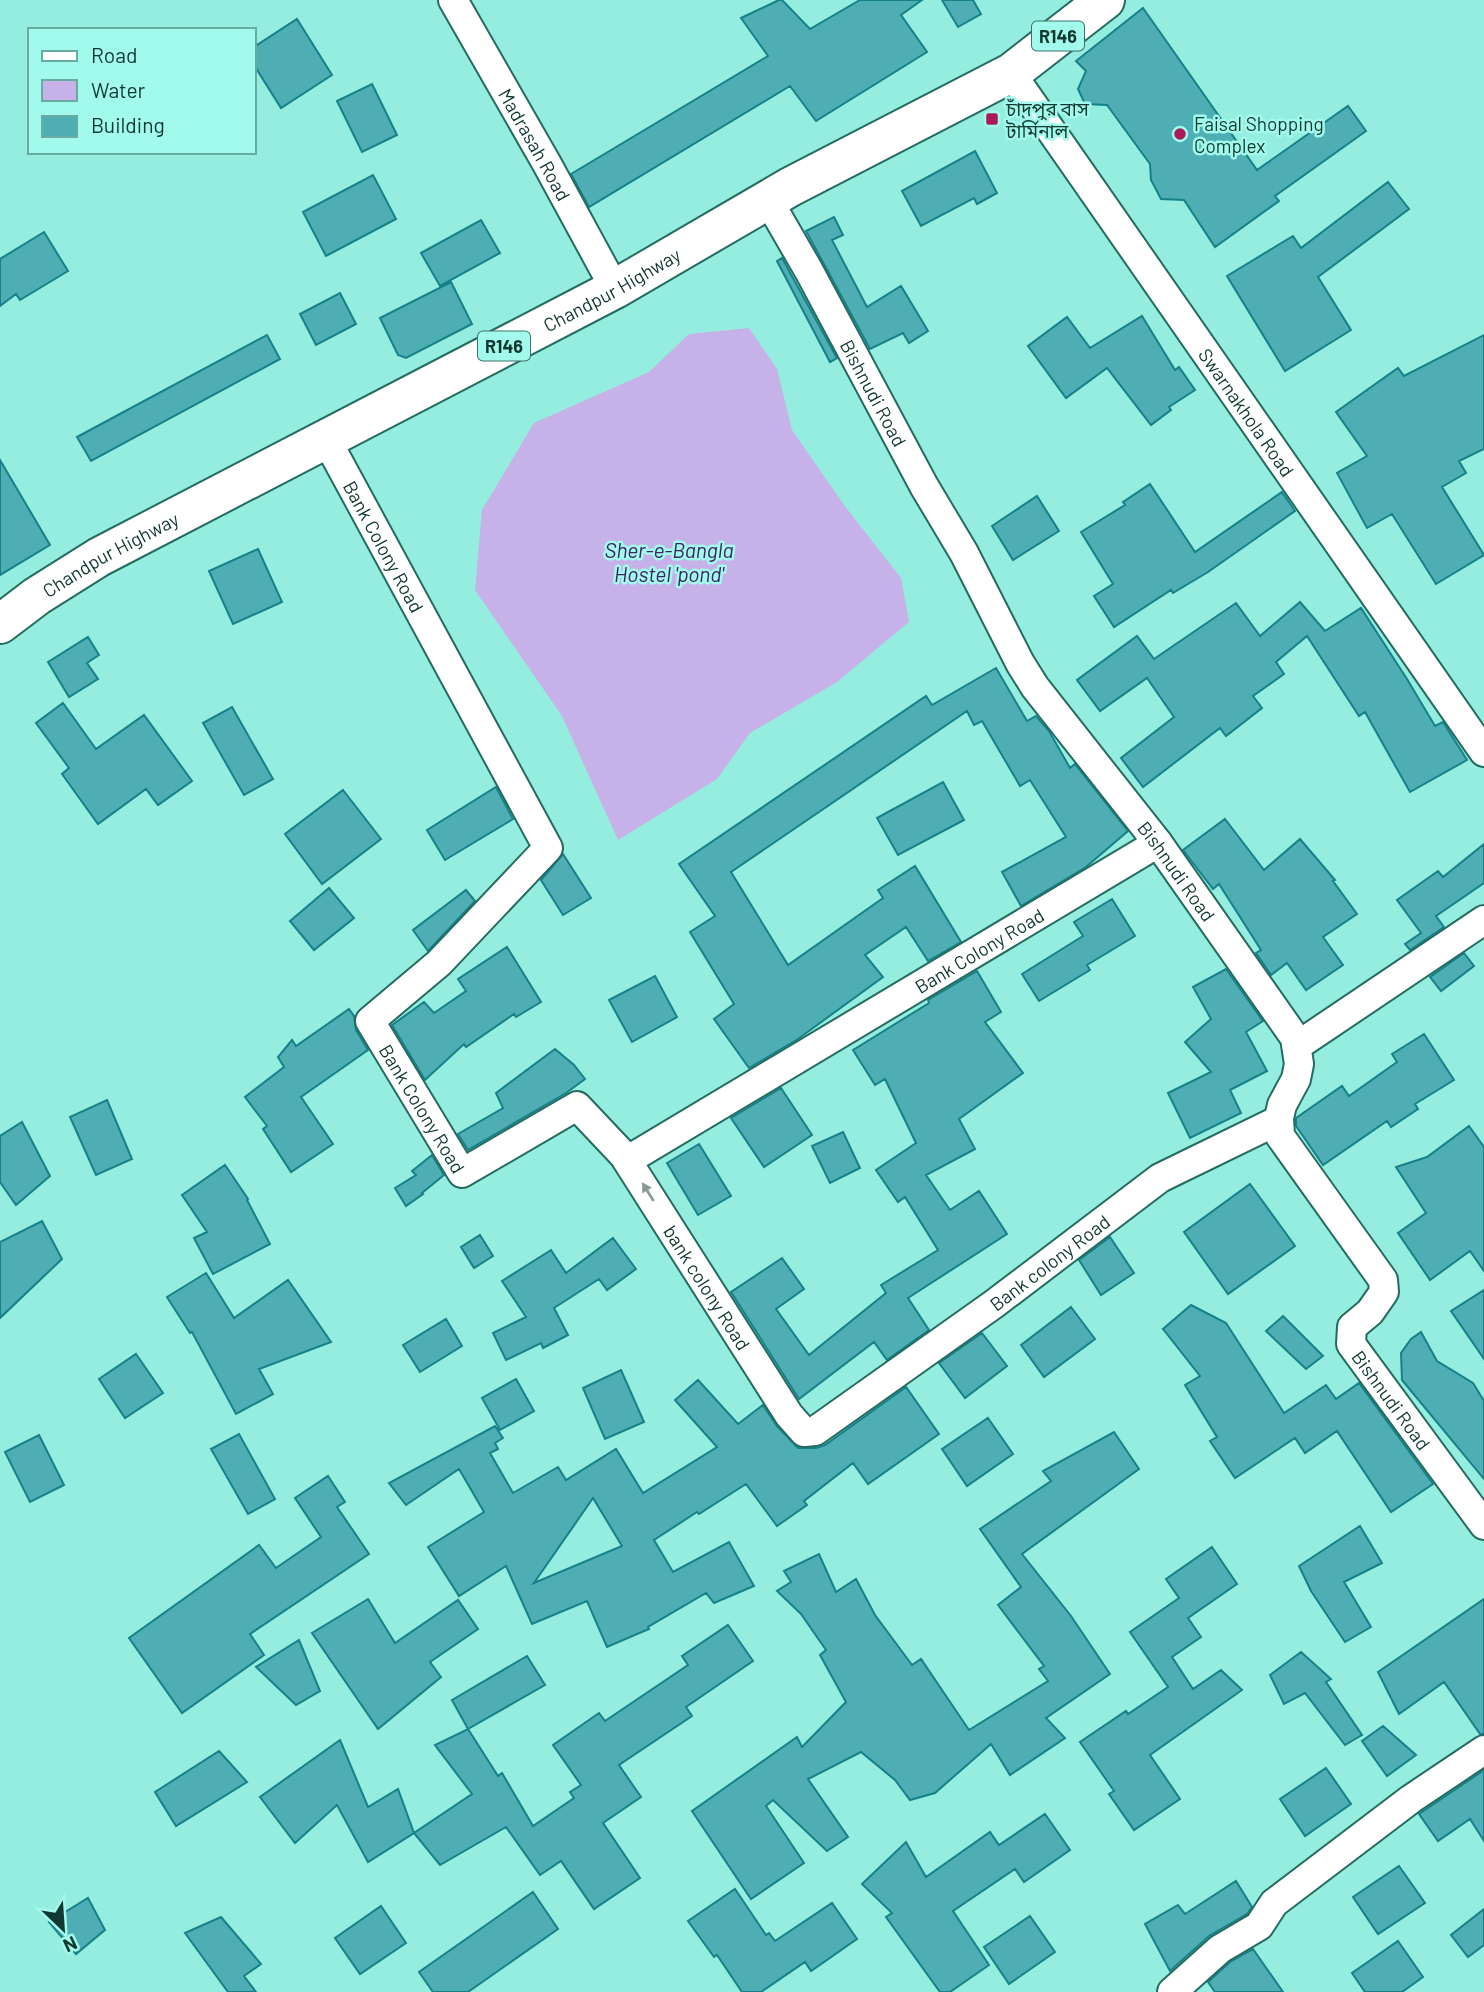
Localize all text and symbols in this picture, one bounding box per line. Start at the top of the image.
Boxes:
road number: R146 [1032,22,1084,51]
legend [28,28,256,154]
text: Road [91,42,137,67]
text: Water [91,77,146,102]
street label: Madrasah Road [494,84,576,204]
place label: চাঁদপুর বাস টার্মিনাল [1005,97,1090,142]
marker: চাঁদপুর বাস টার্মিনাল [984,111,1000,127]
text: Building [91,112,165,137]
place label: Faisal Shopping Complex [1194,112,1324,157]
marker: Faisal Shopping Complex [1172,126,1188,142]
street label: Chandpur Highway [539,242,684,336]
road number: R146 [478,332,530,360]
street label: Bishnudi Road [836,335,912,450]
street label: Swarnakhola Road [1194,343,1300,480]
street label: Bank Colony Road [339,476,429,616]
street label: Chandpur Highway [38,506,182,601]
water label: Sher-e-Bangla Hostel 'pond' [604,537,734,586]
street label: Bishnudi Road [1133,816,1221,925]
street label: Bank Colony Road [910,903,1048,998]
street label: Bank Colony Road [375,1040,471,1177]
one-way arrow [641,1182,654,1202]
street label: Bank colony Road [985,1209,1114,1315]
street label: bank colony Road [659,1221,756,1354]
street label: Bishnudi Road [1348,1345,1436,1454]
north arrow [28,1894,98,1964]
text: N [60,1932,81,1958]

